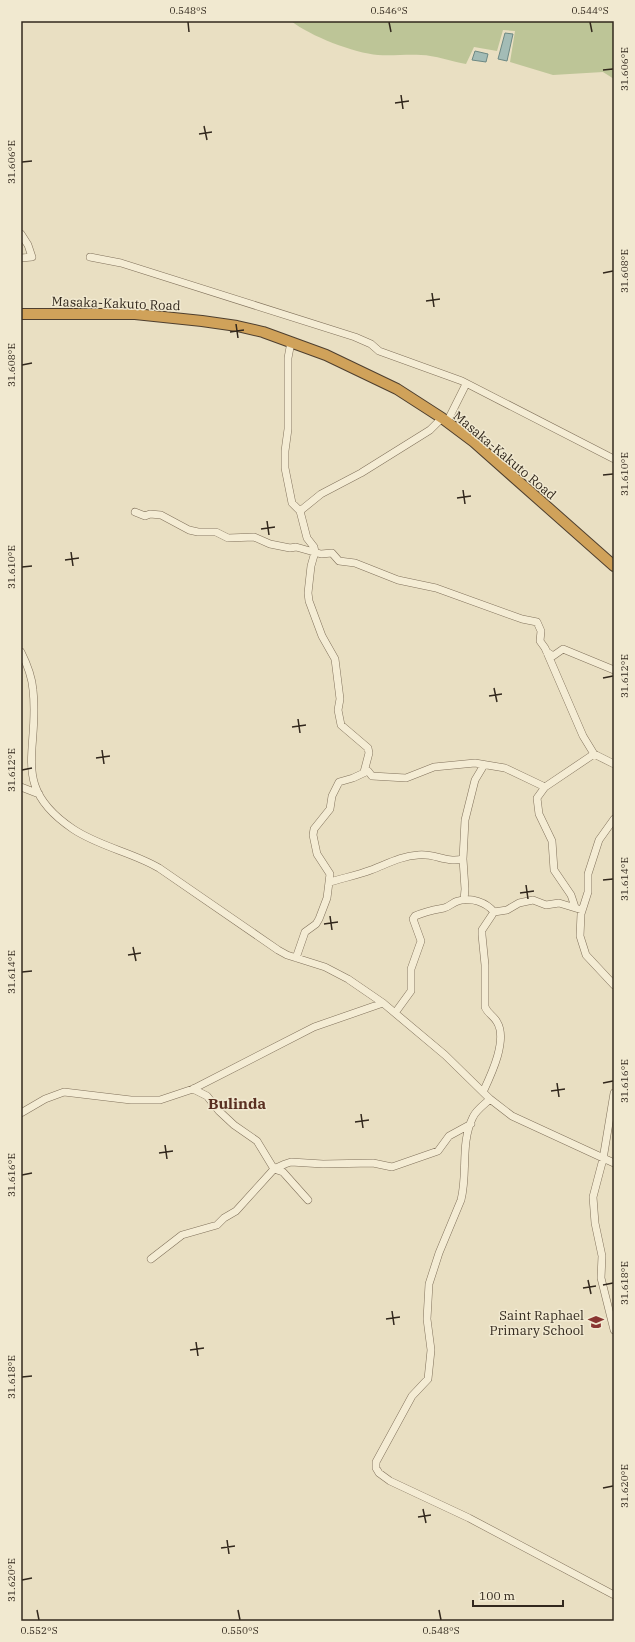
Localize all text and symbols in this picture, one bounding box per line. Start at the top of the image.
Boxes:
text: 0.548°S [169,4,207,17]
text: 0.546°S [370,4,408,17]
text: 0.544°S [571,4,609,17]
text: 31.606°E [618,47,631,91]
text: 31.606°E [5,140,18,184]
text: 31.608°E [618,249,631,293]
street label: Masaka-Kakuto Road [51,293,181,314]
text: 31.608°E [5,343,18,387]
street label: Masaka-Kakuto Road [450,407,560,503]
text: 31.610°E [618,452,631,496]
text: 31.610°E [5,545,18,589]
text: 31.612°E [618,654,631,698]
text: 31.612°E [5,748,18,792]
text: 31.614°E [618,857,631,901]
text: 31.614°E [5,950,18,994]
text: 31.616°E [618,1059,631,1103]
district label: Bulinda [208,1094,266,1113]
text: 31.616°E [5,1153,18,1197]
text: 31.618°E [618,1261,631,1305]
place label: Saint Raphael Primary School [489,1307,584,1339]
school or university icon: Saint Raphael Primary School [587,1313,605,1331]
text: 31.618°E [5,1355,18,1399]
text: 31.620°E [618,1464,631,1508]
text: 31.620°E [5,1558,18,1602]
scale bar [473,1582,563,1608]
text: 100 m [479,1588,515,1603]
text: 0.552°S [20,1624,58,1637]
text: 0.550°S [221,1624,259,1637]
text: 0.548°S [422,1624,460,1637]

